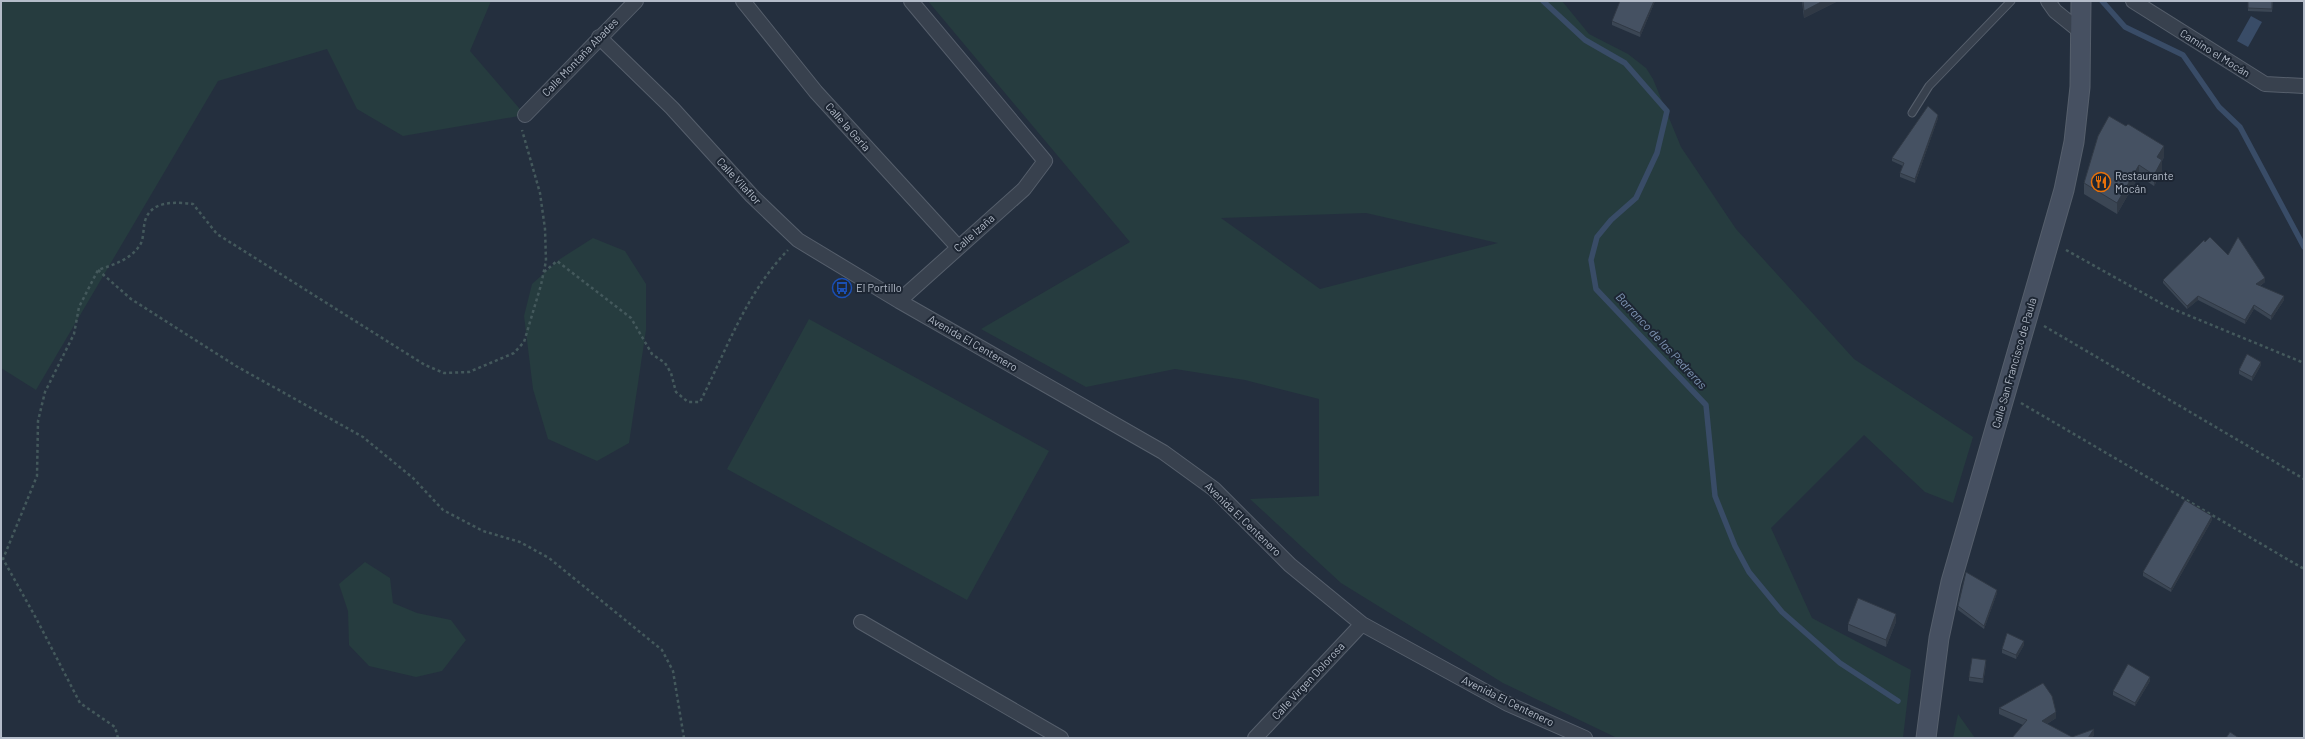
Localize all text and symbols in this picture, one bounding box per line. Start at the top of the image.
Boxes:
street label: Calle Montaña Abades [539,15,620,99]
street label: Camino el Mocán [2178,26,2253,79]
street label: Calle la Geria [823,100,874,154]
street label: Calle Vilaflor [714,155,764,207]
place label: Restaurante Mocán [2115,169,2174,195]
restaurant icon: Restaurante Mocán [2090,171,2112,193]
street label: Calle Izaña [951,211,997,254]
bus stop icon: El Portillo [831,277,853,299]
place label: El Portillo [856,281,902,294]
water label: Barranco de las Pedreras [1613,289,1710,392]
street label: Calle San Francisco de Paula [1989,296,2038,430]
street label: Avenida El Centenero [926,312,1020,373]
street label: Avenida El Centenero [1202,479,1284,558]
street label: Calle Virgen Dolorosa [1269,639,1347,722]
street label: Avenida El Centenero [1460,673,1556,729]

